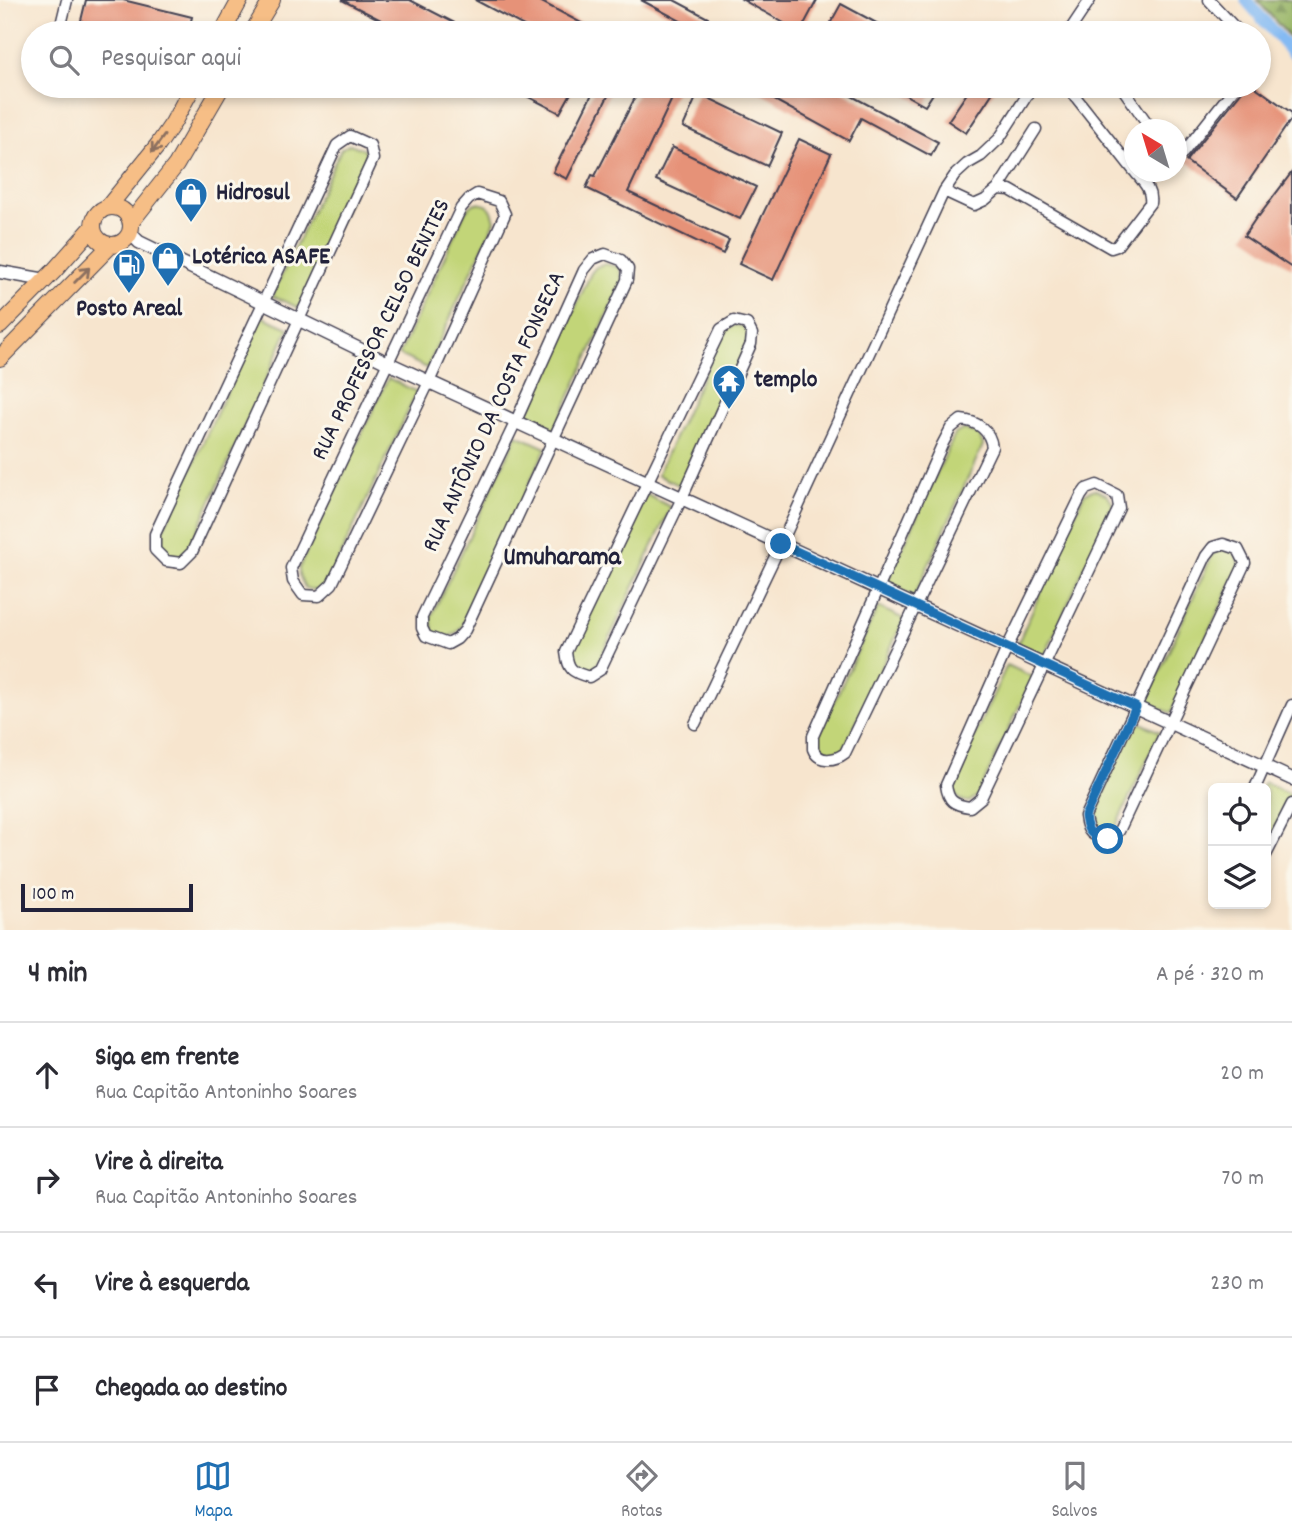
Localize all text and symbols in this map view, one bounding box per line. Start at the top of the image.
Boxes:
search box [21,21,1271,98]
icon: search [45,41,83,79]
text: Pesquisar aqui [101,41,241,78]
north arrow [1124,119,1187,182]
one-way arrow [151,134,165,153]
shop icon: Hidrosul [172,175,210,224]
place label: Hidrosul [216,177,290,211]
street label: RUA PROFESSOR CELSO BENITES [304,194,460,466]
shop icon: Lotérica ASAFE [149,239,187,288]
place label: Lotérica ASAFE [192,241,331,275]
fuel station icon: Posto Areal [110,246,148,295]
street label: RUA ANTÔNIO DA COSTA FONSECA [415,266,575,558]
one-way arrow [74,267,91,284]
place label: Posto Areal [76,293,182,327]
temple icon: templo [710,362,748,411]
place label: templo [754,364,818,398]
route end [765,528,796,559]
district label: Umuharama [503,540,622,577]
map controls [1208,783,1271,909]
button: locate [1208,783,1271,846]
route start [1092,823,1123,854]
button: layers [1208,846,1271,909]
scale bar [21,881,192,913]
text: 100 m [32,882,74,909]
text: 4 min [28,954,87,997]
text: A pé · 320 m [1156,959,1264,992]
text: Siga em frente [95,1040,239,1077]
icon: ahead [28,1056,66,1094]
text: 20 m [1220,1058,1264,1091]
text: Rua Capitão Antoninho Soares [95,1077,358,1110]
text: Vire à direita [95,1145,223,1182]
icon: right [28,1161,66,1199]
text: 70 m [1222,1163,1264,1196]
text: Rua Capitão Antoninho Soares [95,1182,358,1215]
icon: left [28,1266,66,1304]
text: Vire à esquerda [95,1266,249,1303]
text: 230 m [1210,1268,1264,1301]
icon: arrive [28,1371,66,1409]
text: Chegada ao destino [95,1371,287,1408]
tab: Mapa [194,1457,232,1526]
tab: Rotas [621,1457,663,1526]
tab: Salvos [1051,1457,1098,1526]

